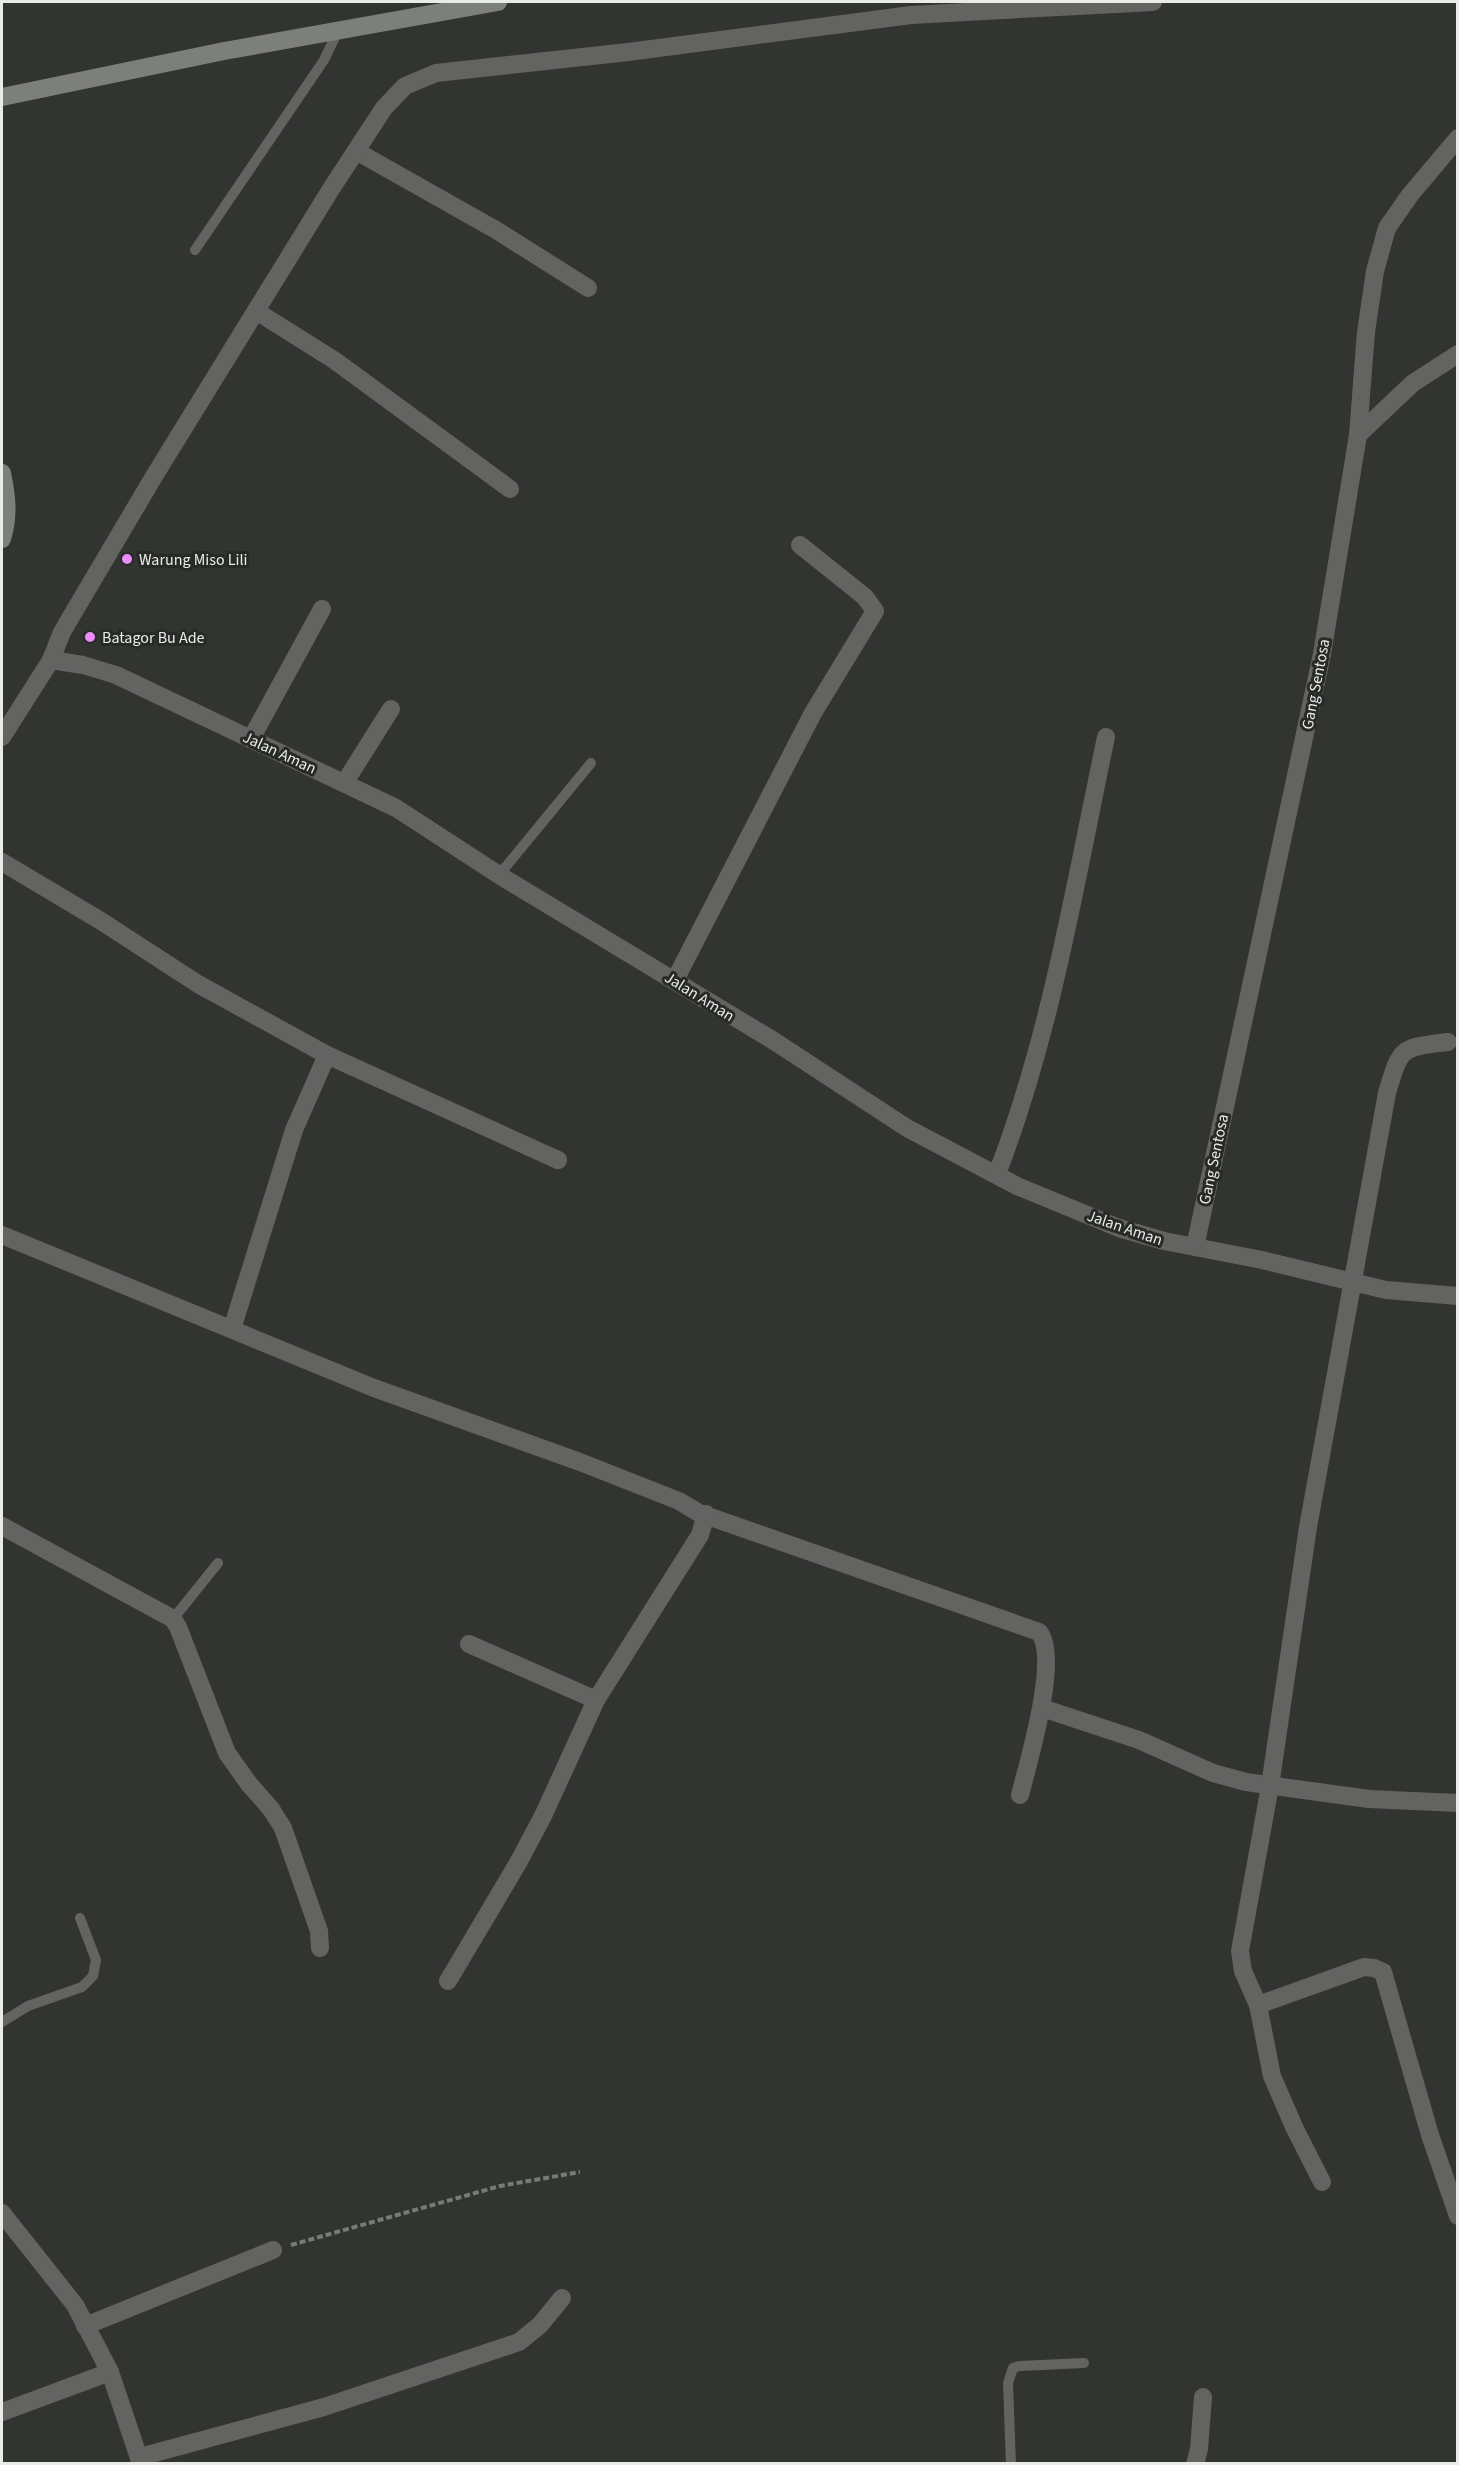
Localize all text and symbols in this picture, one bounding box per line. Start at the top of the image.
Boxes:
place label: Warung Miso Lili [139,549,248,571]
marker: Warung Miso Lili [120,552,134,566]
place label: Batagor Bu Ade [102,627,205,649]
marker: Batagor Bu Ade [83,630,97,644]
street label: Gang Sentosa [1296,637,1336,731]
street label: Jalan Aman [239,726,320,779]
street label: Jalan Aman [660,967,739,1027]
street label: Gang Sentosa [1194,1112,1234,1206]
street label: Jalan Aman [1084,1205,1165,1251]

